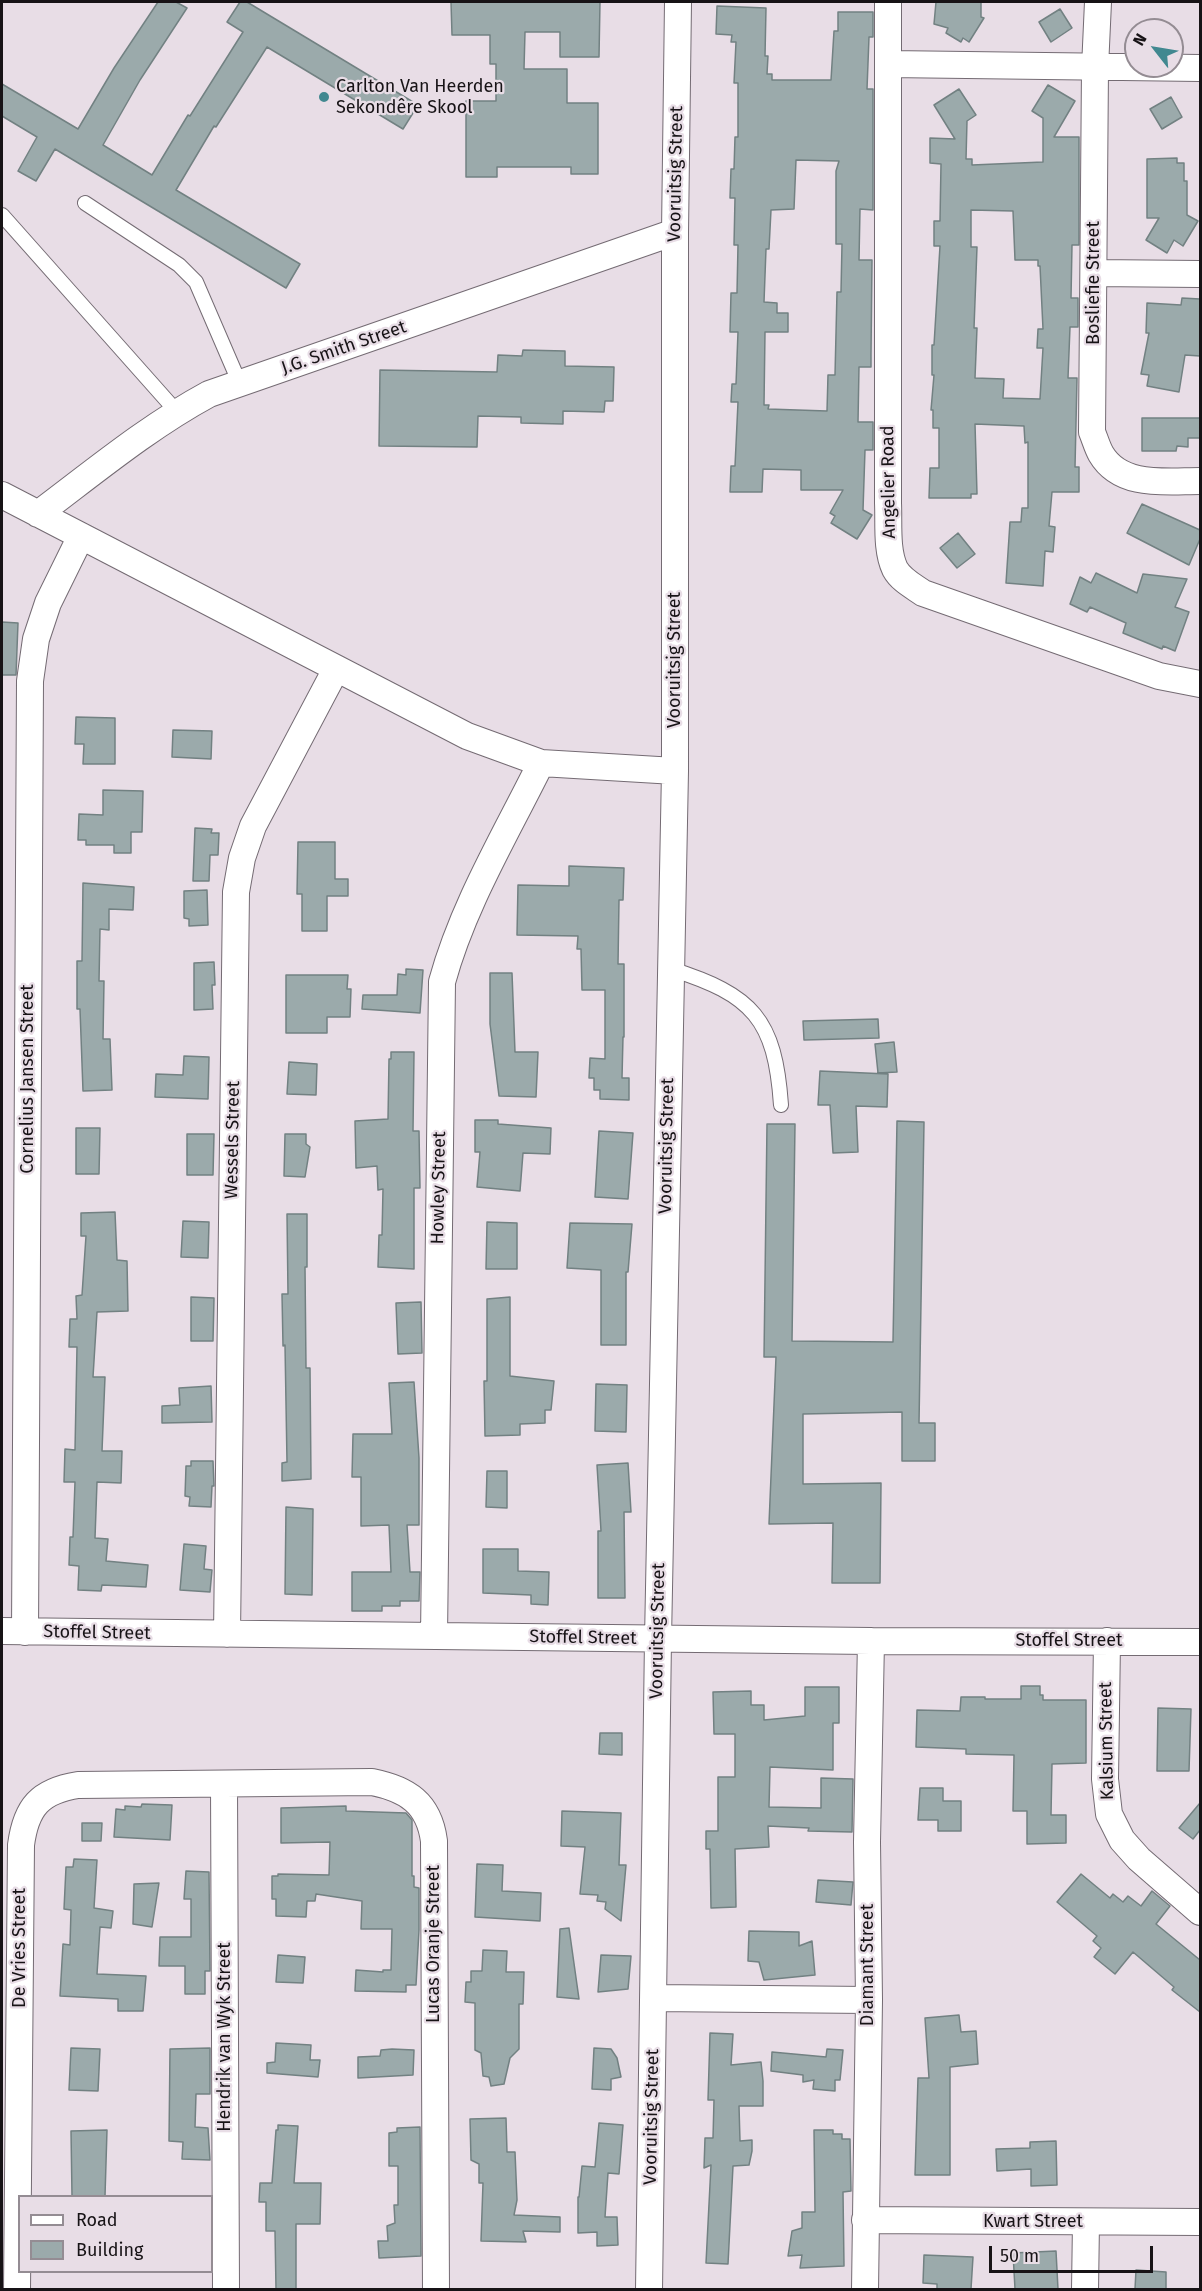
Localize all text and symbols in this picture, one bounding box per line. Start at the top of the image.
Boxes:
north arrow [1124,18,1184,78]
text: N [1129,30,1151,49]
place label: Carlton Van Heerden Sekondêre Skool [336,76,504,118]
marker: Carlton Van Heerden Sekondêre Skool [317,90,331,104]
street label: Vooruitsig Street [664,106,688,242]
street label: Bosliefie Street [1083,221,1105,345]
street label: J.G. Smith Street [279,316,409,380]
street label: Angelier Road [877,425,901,539]
street label: Vooruitsig Street [664,592,686,728]
street label: Cornelius Jansen Street [17,984,39,1174]
street label: Vooruitsig Street [655,1078,679,1214]
street label: Wessels Street [221,1081,245,1199]
street label: Howley Street [427,1131,451,1245]
street label: Vooruitsig Street [646,1563,670,1699]
street label: Stoffel Street [43,1621,151,1645]
street label: Stoffel Street [529,1626,637,1650]
street label: Stoffel Street [1015,1630,1123,1652]
street label: Kalsium Street [1095,1682,1119,1800]
street label: Lucas Oranje Street [423,1865,445,2023]
street label: De Vries Street [9,1888,31,2008]
street label: Diamant Street [857,1904,879,2026]
street label: Hendrik van Wyk Street [214,1942,236,2132]
street label: Vooruitsig Street [640,2049,664,2185]
legend [18,2195,213,2273]
text: Road [76,2209,118,2231]
street label: Kwart Street [983,2211,1083,2233]
scale bar [992,2234,1156,2272]
text: Building [76,2239,143,2261]
text: 50 m [1000,2245,1039,2267]

